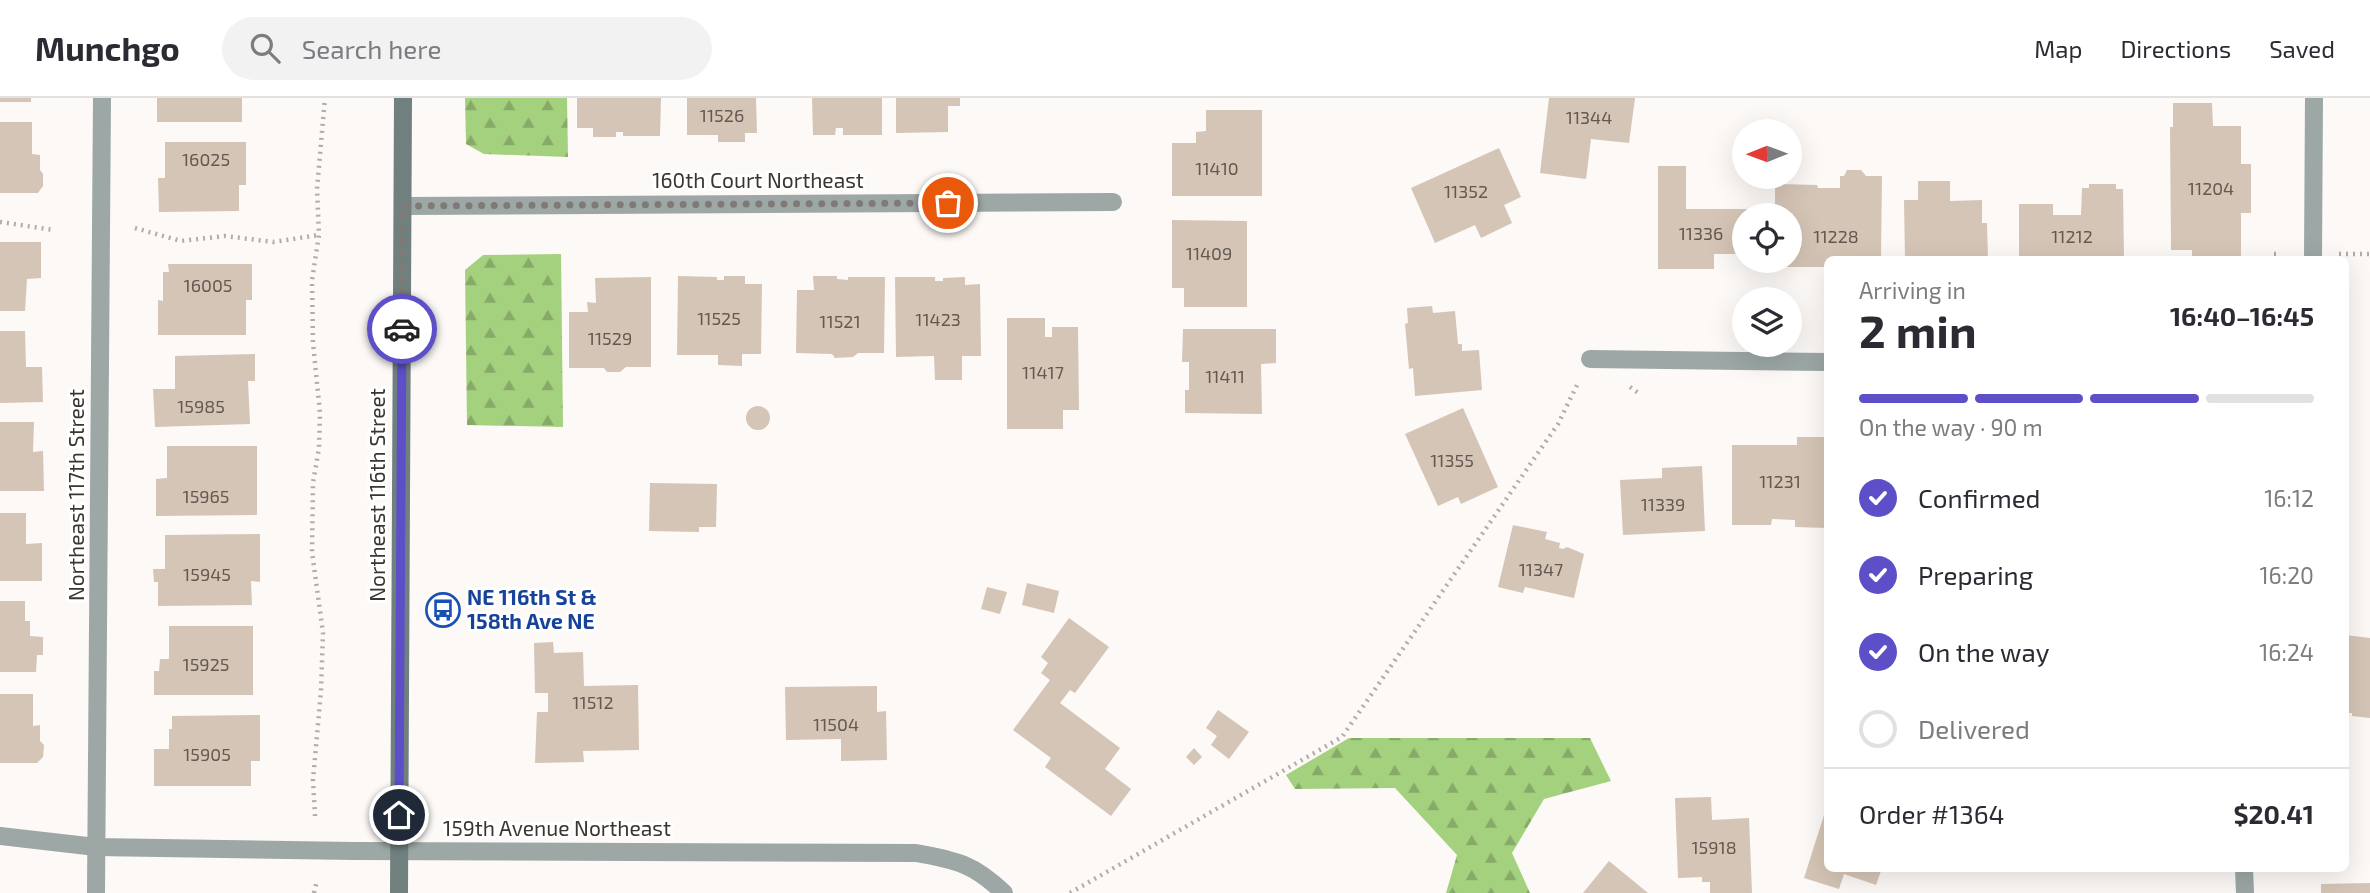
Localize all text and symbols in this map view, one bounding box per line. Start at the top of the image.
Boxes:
search box [222,17,712,80]
text: Munchgo [35,28,180,68]
icon: search [246,29,284,67]
text: Search here [302,33,441,64]
text: Map [2034,34,2082,63]
text: Directions [2120,34,2231,63]
text: Saved [2269,34,2335,63]
house number: 11526 [700,104,744,126]
house number: 11344 [1566,106,1612,128]
north arrow [1732,119,1802,189]
map controls [1732,119,1802,357]
house number: 16025 [182,148,230,170]
house number: 11410 [1195,157,1239,179]
street label: 160th Court Northeast [652,167,864,192]
pin [918,173,978,233]
house number: 11204 [2188,177,2234,199]
house number: 11352 [1444,180,1488,202]
icon: bag [929,184,967,222]
button: locate [1732,203,1802,273]
house number: 11336 [1679,222,1723,244]
house number: 11228 [1813,225,1859,247]
house number: 11212 [2051,225,2093,247]
house number: 11409 [1186,242,1232,264]
house number: 16005 [184,274,232,296]
text: Arriving in [1859,276,1966,304]
button: layers [1732,287,1802,357]
courier [367,294,437,364]
text: 16:40–16:45 [2170,300,2314,331]
text: 2 min [1859,302,1977,357]
house number: 11525 [697,307,741,329]
house number: 11423 [915,308,961,330]
icon: car [383,310,421,348]
house number: 11521 [819,310,861,332]
house number: 11529 [588,327,632,349]
house number: 11417 [1022,361,1064,383]
house number: 11411 [1205,365,1245,387]
street label: Northeast 116th Street [364,388,389,602]
street label: Northeast 117th Street [63,389,88,601]
house number: 15985 [177,395,225,417]
text: On the way · 90 m [1859,413,2043,441]
house number: 11355 [1430,449,1474,471]
house number: 11231 [1759,470,1801,492]
icon: check [1859,479,1897,517]
text: Confirmed [1918,482,2041,513]
text: 16:12 [2264,484,2314,512]
house number: 15965 [182,485,230,507]
house number: 11339 [1641,493,1685,515]
icon: check [1859,556,1897,594]
house number: 11347 [1519,558,1563,580]
text: Preparing [1918,559,2033,590]
text: 16:20 [2259,561,2314,589]
house number: 15945 [183,563,231,585]
place label: NE 116th St & 158th Ave NE [467,584,597,633]
bus stop icon: NE 116th St & 158th Ave NE [424,591,462,629]
icon: check [1859,633,1897,671]
text: On the way [1918,636,2049,667]
text: 16:24 [2259,638,2314,666]
house number: 15925 [183,653,229,675]
house number: 11512 [572,691,614,713]
house number: 11504 [813,713,859,735]
text: Delivered [1918,713,2030,744]
house number: 15905 [183,743,231,765]
pin [369,785,429,845]
icon: home [380,796,418,834]
text: Order #1364 [1859,798,2005,829]
text: $20.41 [2233,798,2314,829]
street label: 159th Avenue Northeast [443,815,671,840]
house number: 15918 [1691,836,1737,858]

